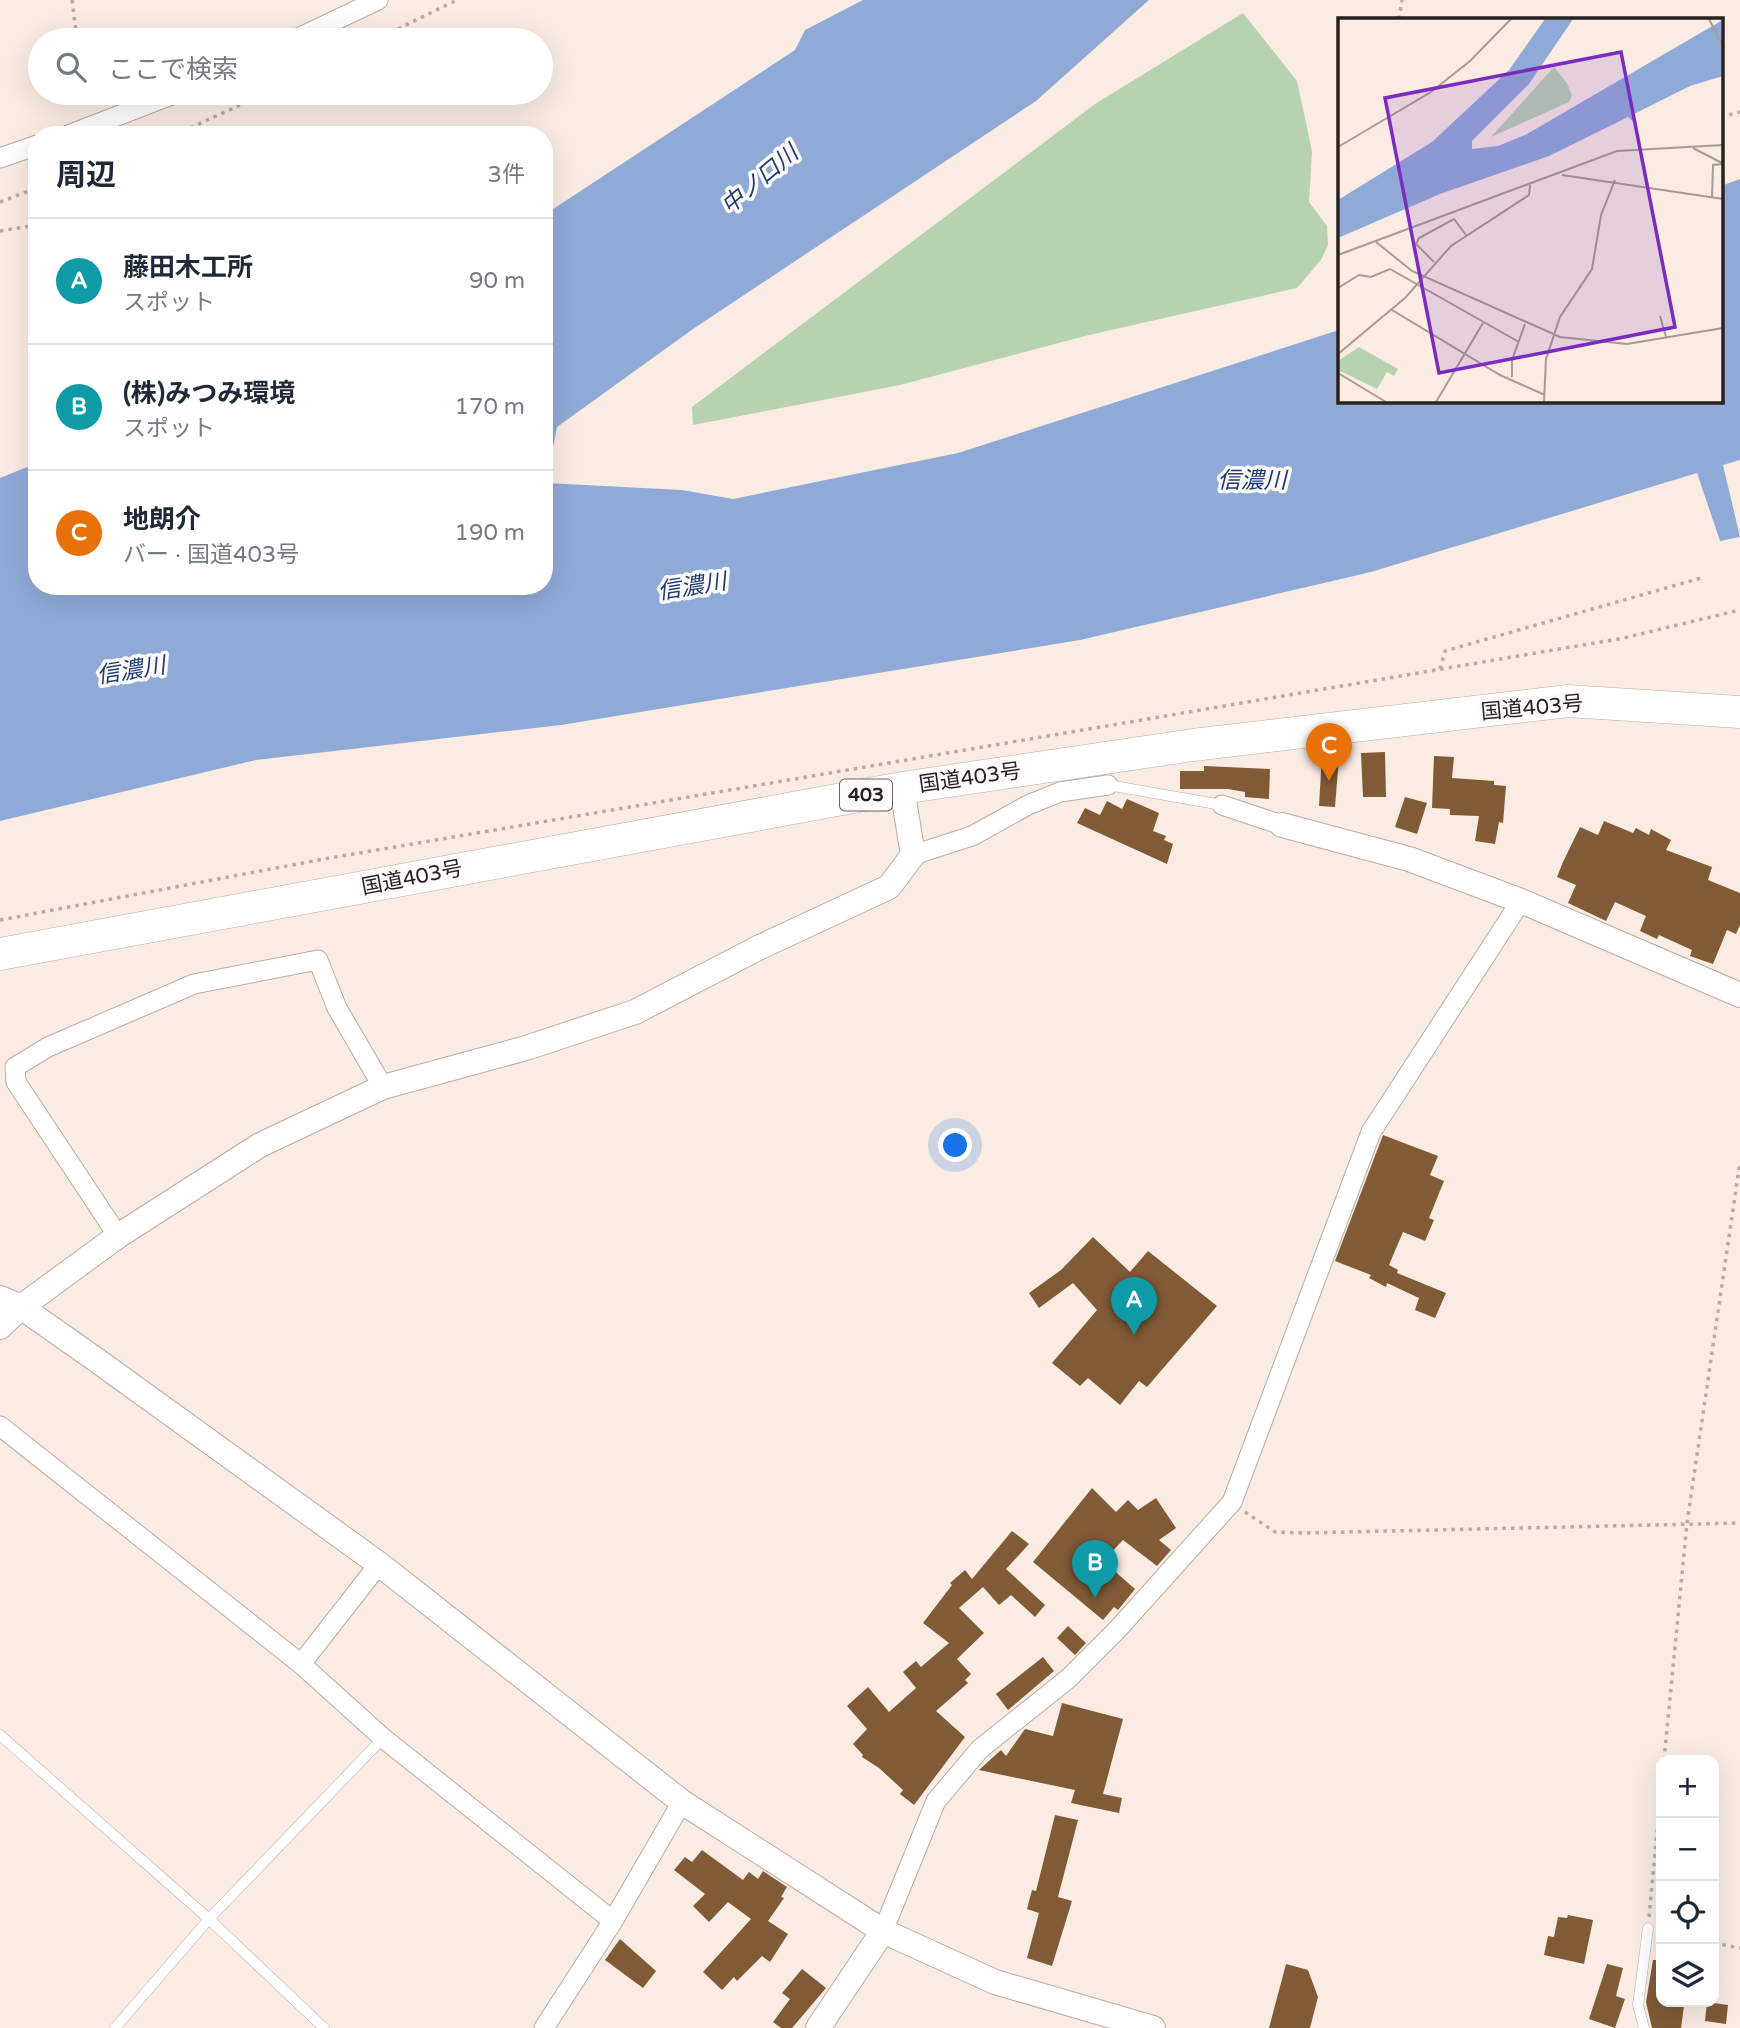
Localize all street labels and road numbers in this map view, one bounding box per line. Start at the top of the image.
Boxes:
street label: 国道403号 [1480,691,1584,725]
street label: 国道403号 [917,758,1023,798]
road number: 403 [840,780,892,810]
street label: 国道403号 [359,856,465,900]

